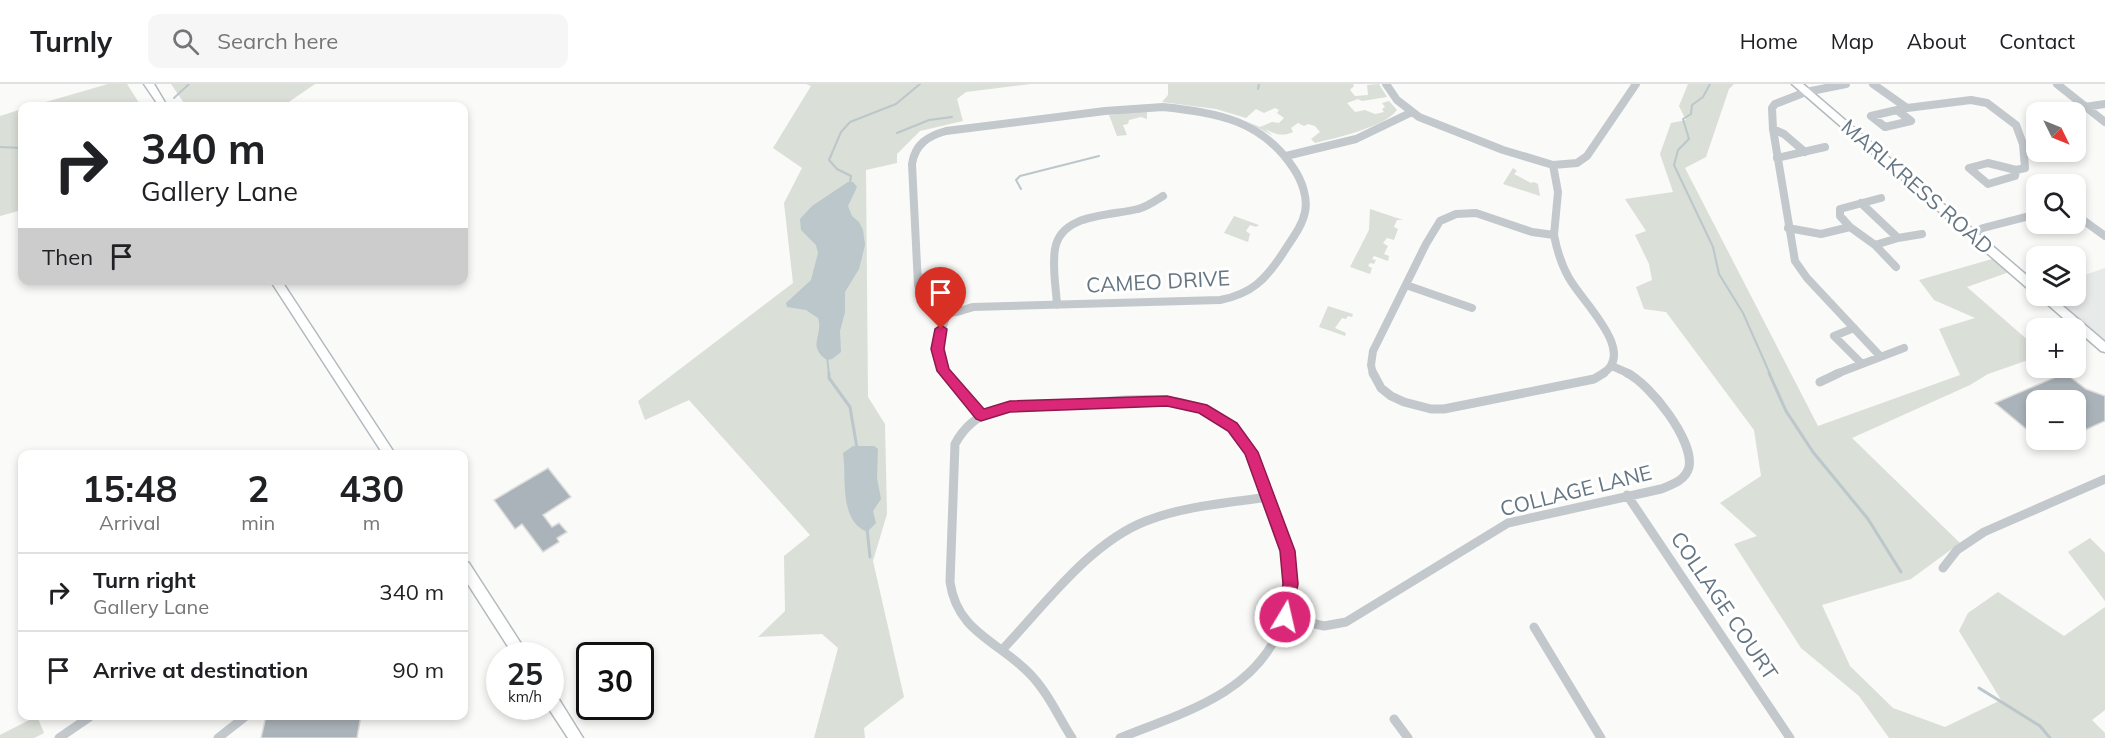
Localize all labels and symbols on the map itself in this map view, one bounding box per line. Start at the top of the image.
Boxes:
north arrow [2026,102,2086,162]
street label: MARLKRESS ROAD [1836,113,1999,259]
street label: CAMEO DRIVE [1085,264,1231,298]
pin [915,267,966,329]
street label: COLLAGE LANE [1497,459,1654,521]
street label: COLLAGE COURT [1666,526,1784,685]
position arrow [1253,585,1317,649]
speed limit sign: 30 [576,642,654,720]

